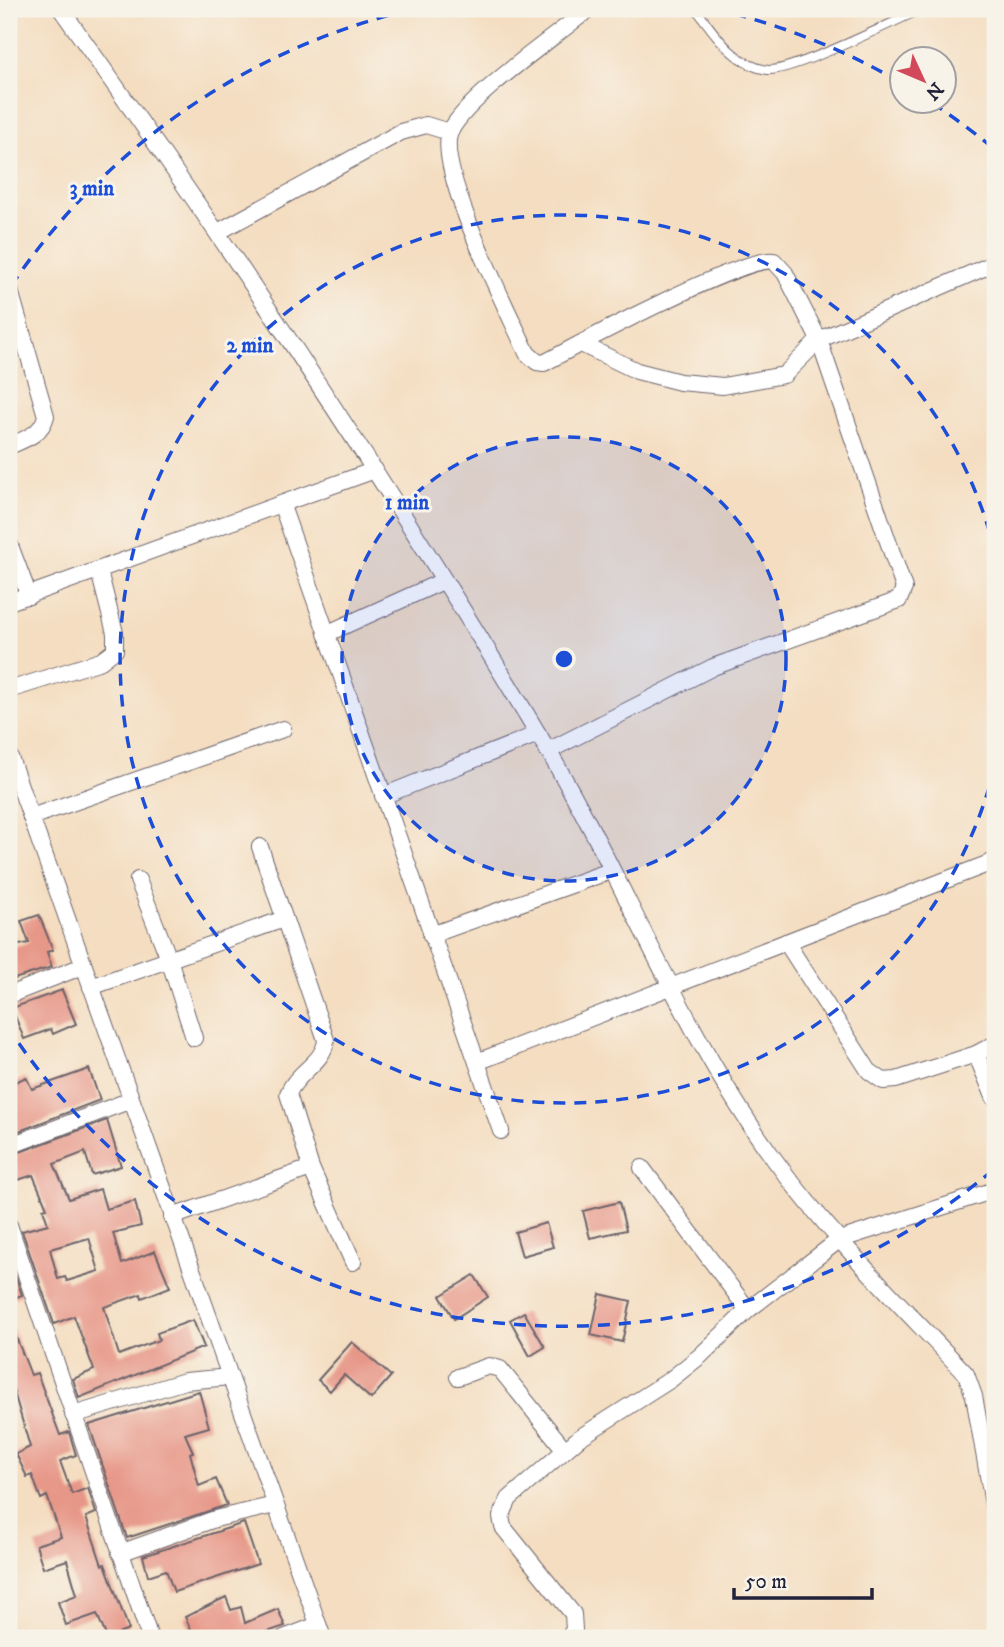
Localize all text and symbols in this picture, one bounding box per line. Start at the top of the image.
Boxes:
north arrow [888,46,958,116]
text: N [920,77,948,105]
text: 3 min [70,176,115,202]
text: 2 min [227,333,275,359]
text: 1 min [385,490,430,516]
centre of rings [552,647,576,671]
scale bar [734,1556,873,1600]
text: 50 m [745,1569,787,1595]

